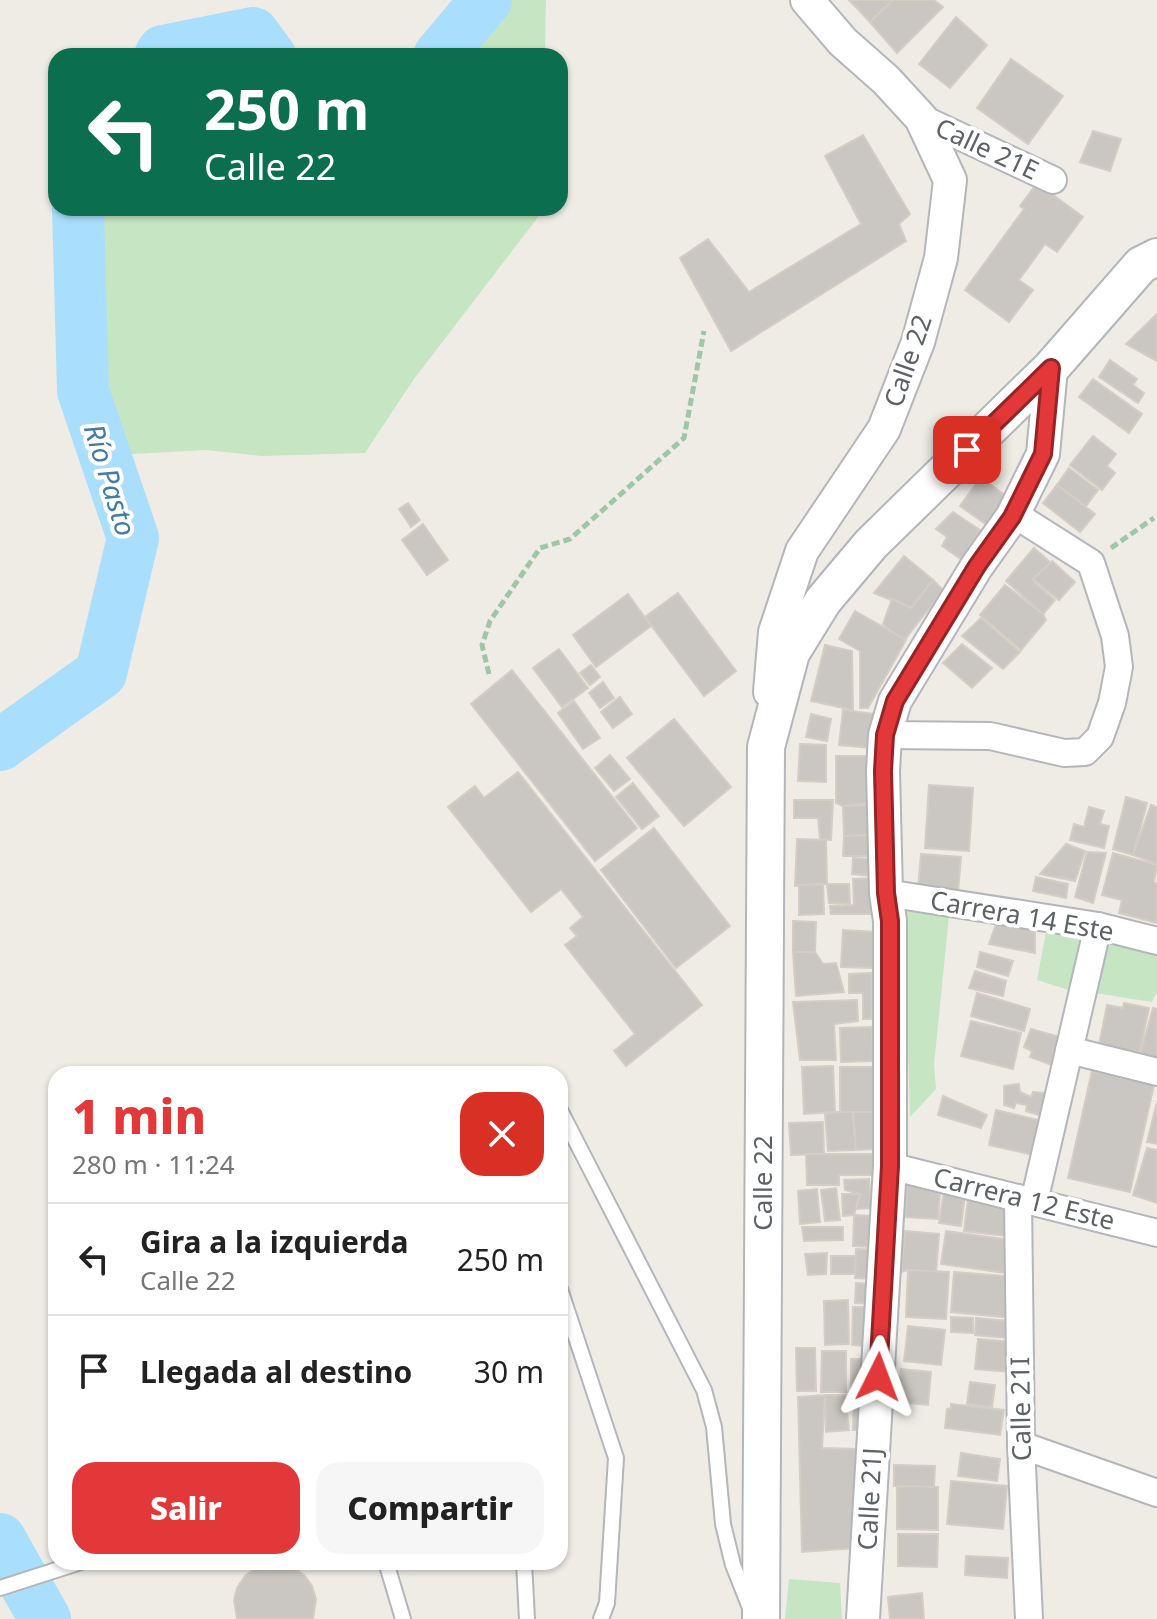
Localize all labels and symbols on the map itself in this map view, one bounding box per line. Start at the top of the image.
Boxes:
street label: Calle 21E [930,109,1045,188]
street label: Calle 22 [874,310,940,412]
pin [933,416,1001,484]
water label: Río Pasto [76,419,146,540]
street label: Carrera 14 Este [928,881,1117,949]
street label: Calle 22 [744,1135,780,1231]
street label: Carrera 12 Este [930,1158,1119,1238]
position arrow [836,1335,920,1419]
street label: Calle 21I [1001,1357,1039,1462]
street label: Calle 21J [848,1447,890,1551]

